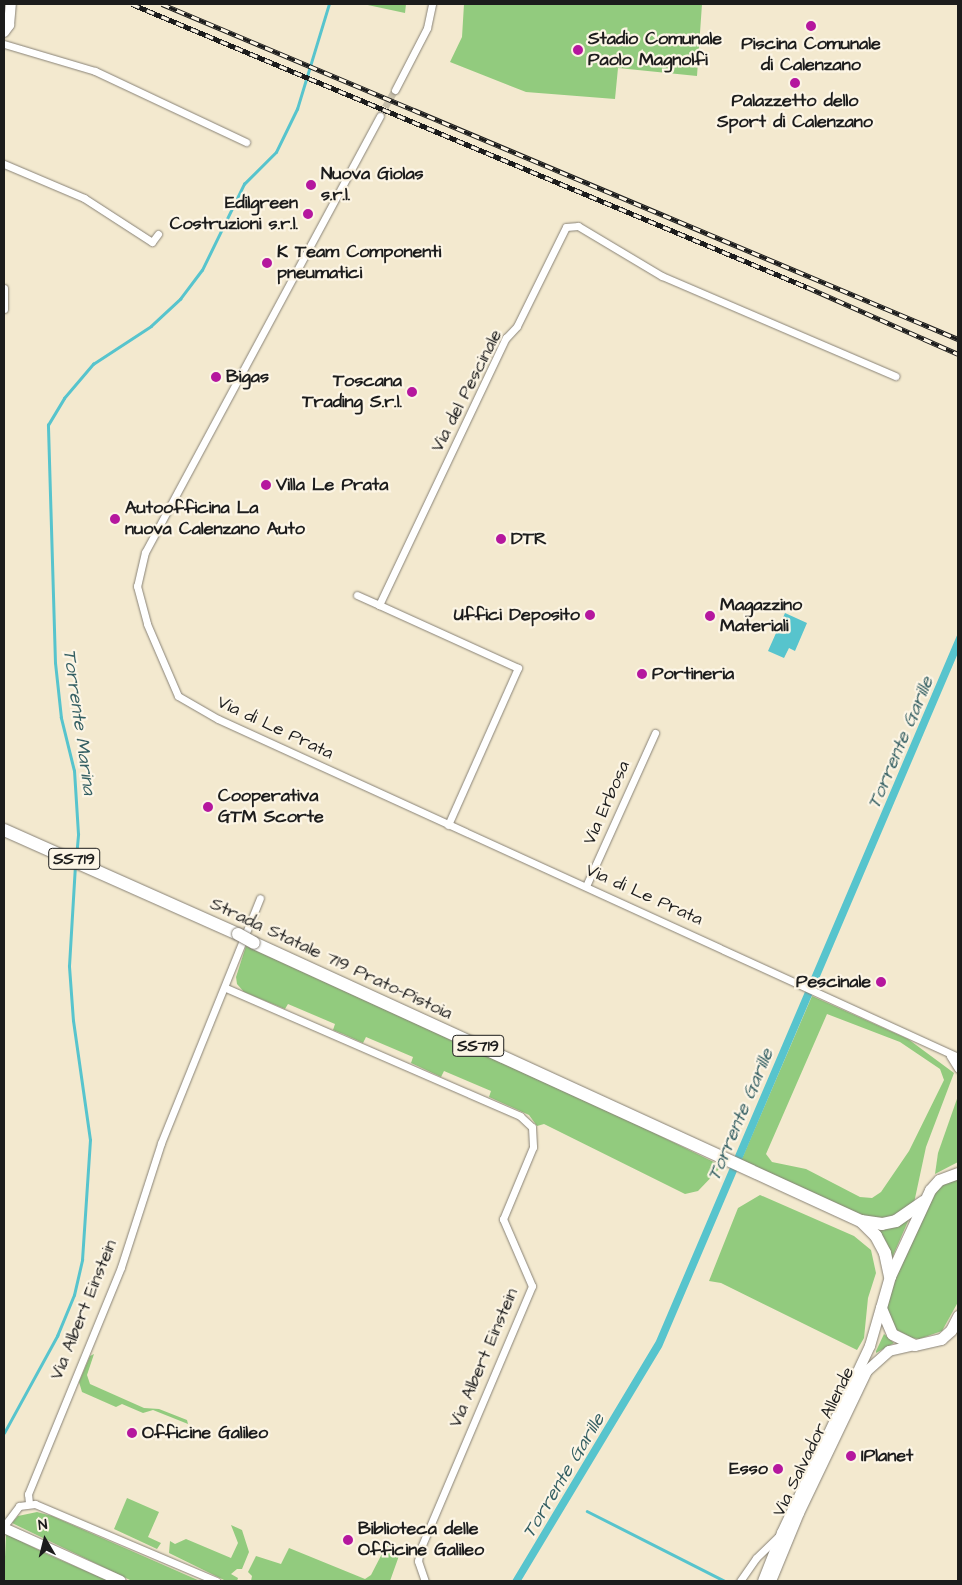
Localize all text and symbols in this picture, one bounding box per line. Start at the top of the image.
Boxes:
marker: Piscina Comunale di Calenzano [805,20,817,32]
place label: Stadio Comunale Paolo Magnolfi [588,29,722,72]
place label: Piscina Comunale di Calenzano [741,34,881,76]
marker: Stadio Comunale Paolo Magnolfi [572,44,584,56]
marker: Palazzetto dello Sport di Calenzano [789,77,801,89]
place label: Palazzetto dello Sport di Calenzano [717,91,873,134]
place label: Nuova Giolas s.r.l. [321,164,424,206]
marker: Nuova Giolas s.r.l. [305,179,317,191]
place label: Edilgreen Costruzioni s.r.l. [170,193,298,235]
marker: Edilgreen Costruzioni s.r.l. [302,208,314,220]
place label: K Team Componenti pneumatici [277,242,441,284]
marker: K Team Componenti pneumatici [261,257,273,269]
street label: Via del Pescinale [427,326,507,456]
place label: Bigas [226,366,269,388]
marker: Bigas [210,371,222,383]
place label: Toscana Trading S.r.l. [302,371,402,414]
marker: Toscana Trading S.r.l. [406,386,418,398]
place label: Villa Le Prata [276,474,388,496]
marker: Villa Le Prata [260,479,272,491]
place label: Autoofficina La nuova Calenzano Auto [125,498,305,540]
marker: Autoofficina La nuova Calenzano Auto [109,513,121,525]
place label: DTR [511,528,547,550]
marker: DTR [495,533,507,545]
place label: Magazzino Materiali [720,595,802,638]
place label: Uffici Deposito [454,604,580,626]
marker: Uffici Deposito [584,609,596,621]
marker: Magazzino Materiali [704,610,716,622]
water label: Torrente Marina [57,648,101,796]
place label: Portineria [652,663,734,685]
marker: Portineria [636,668,648,680]
water label: Torrente Garille [863,674,939,812]
street label: Via di Le Prata [213,692,337,764]
street label: Via Erbosa [579,758,635,848]
place label: Cooperativa GTM Scorte [218,786,324,829]
marker: Cooperativa GTM Scorte [202,801,214,813]
road number: SS719 [48,846,100,872]
street label: Via di Le Prata [582,860,706,930]
street label: Strada Statale 719 Prato-Pistoia [207,893,455,1025]
place label: Pescinale [796,971,871,993]
marker: Pescinale [875,976,887,988]
road number: SS719 [452,1032,504,1060]
water label: Torrente Garille [703,1046,779,1184]
street label: Via Albert Einstein [46,1237,122,1383]
street label: Via Albert Einstein [445,1285,523,1431]
street label: Via Salvador Allende [768,1364,860,1520]
water label: Torrente Garille [518,1410,610,1542]
place label: Officine Galileo [142,1422,268,1444]
marker: Officine Galileo [126,1427,138,1439]
place label: IPlanet [861,1445,913,1467]
marker: IPlanet [845,1450,857,1462]
place label: Esso [729,1458,768,1480]
marker: Esso [772,1463,784,1475]
north arrow [20,1515,70,1565]
text: N [37,1515,49,1536]
place label: Biblioteca delle Officine Galileo [358,1519,484,1562]
marker: Biblioteca delle Officine Galileo [342,1534,354,1546]

